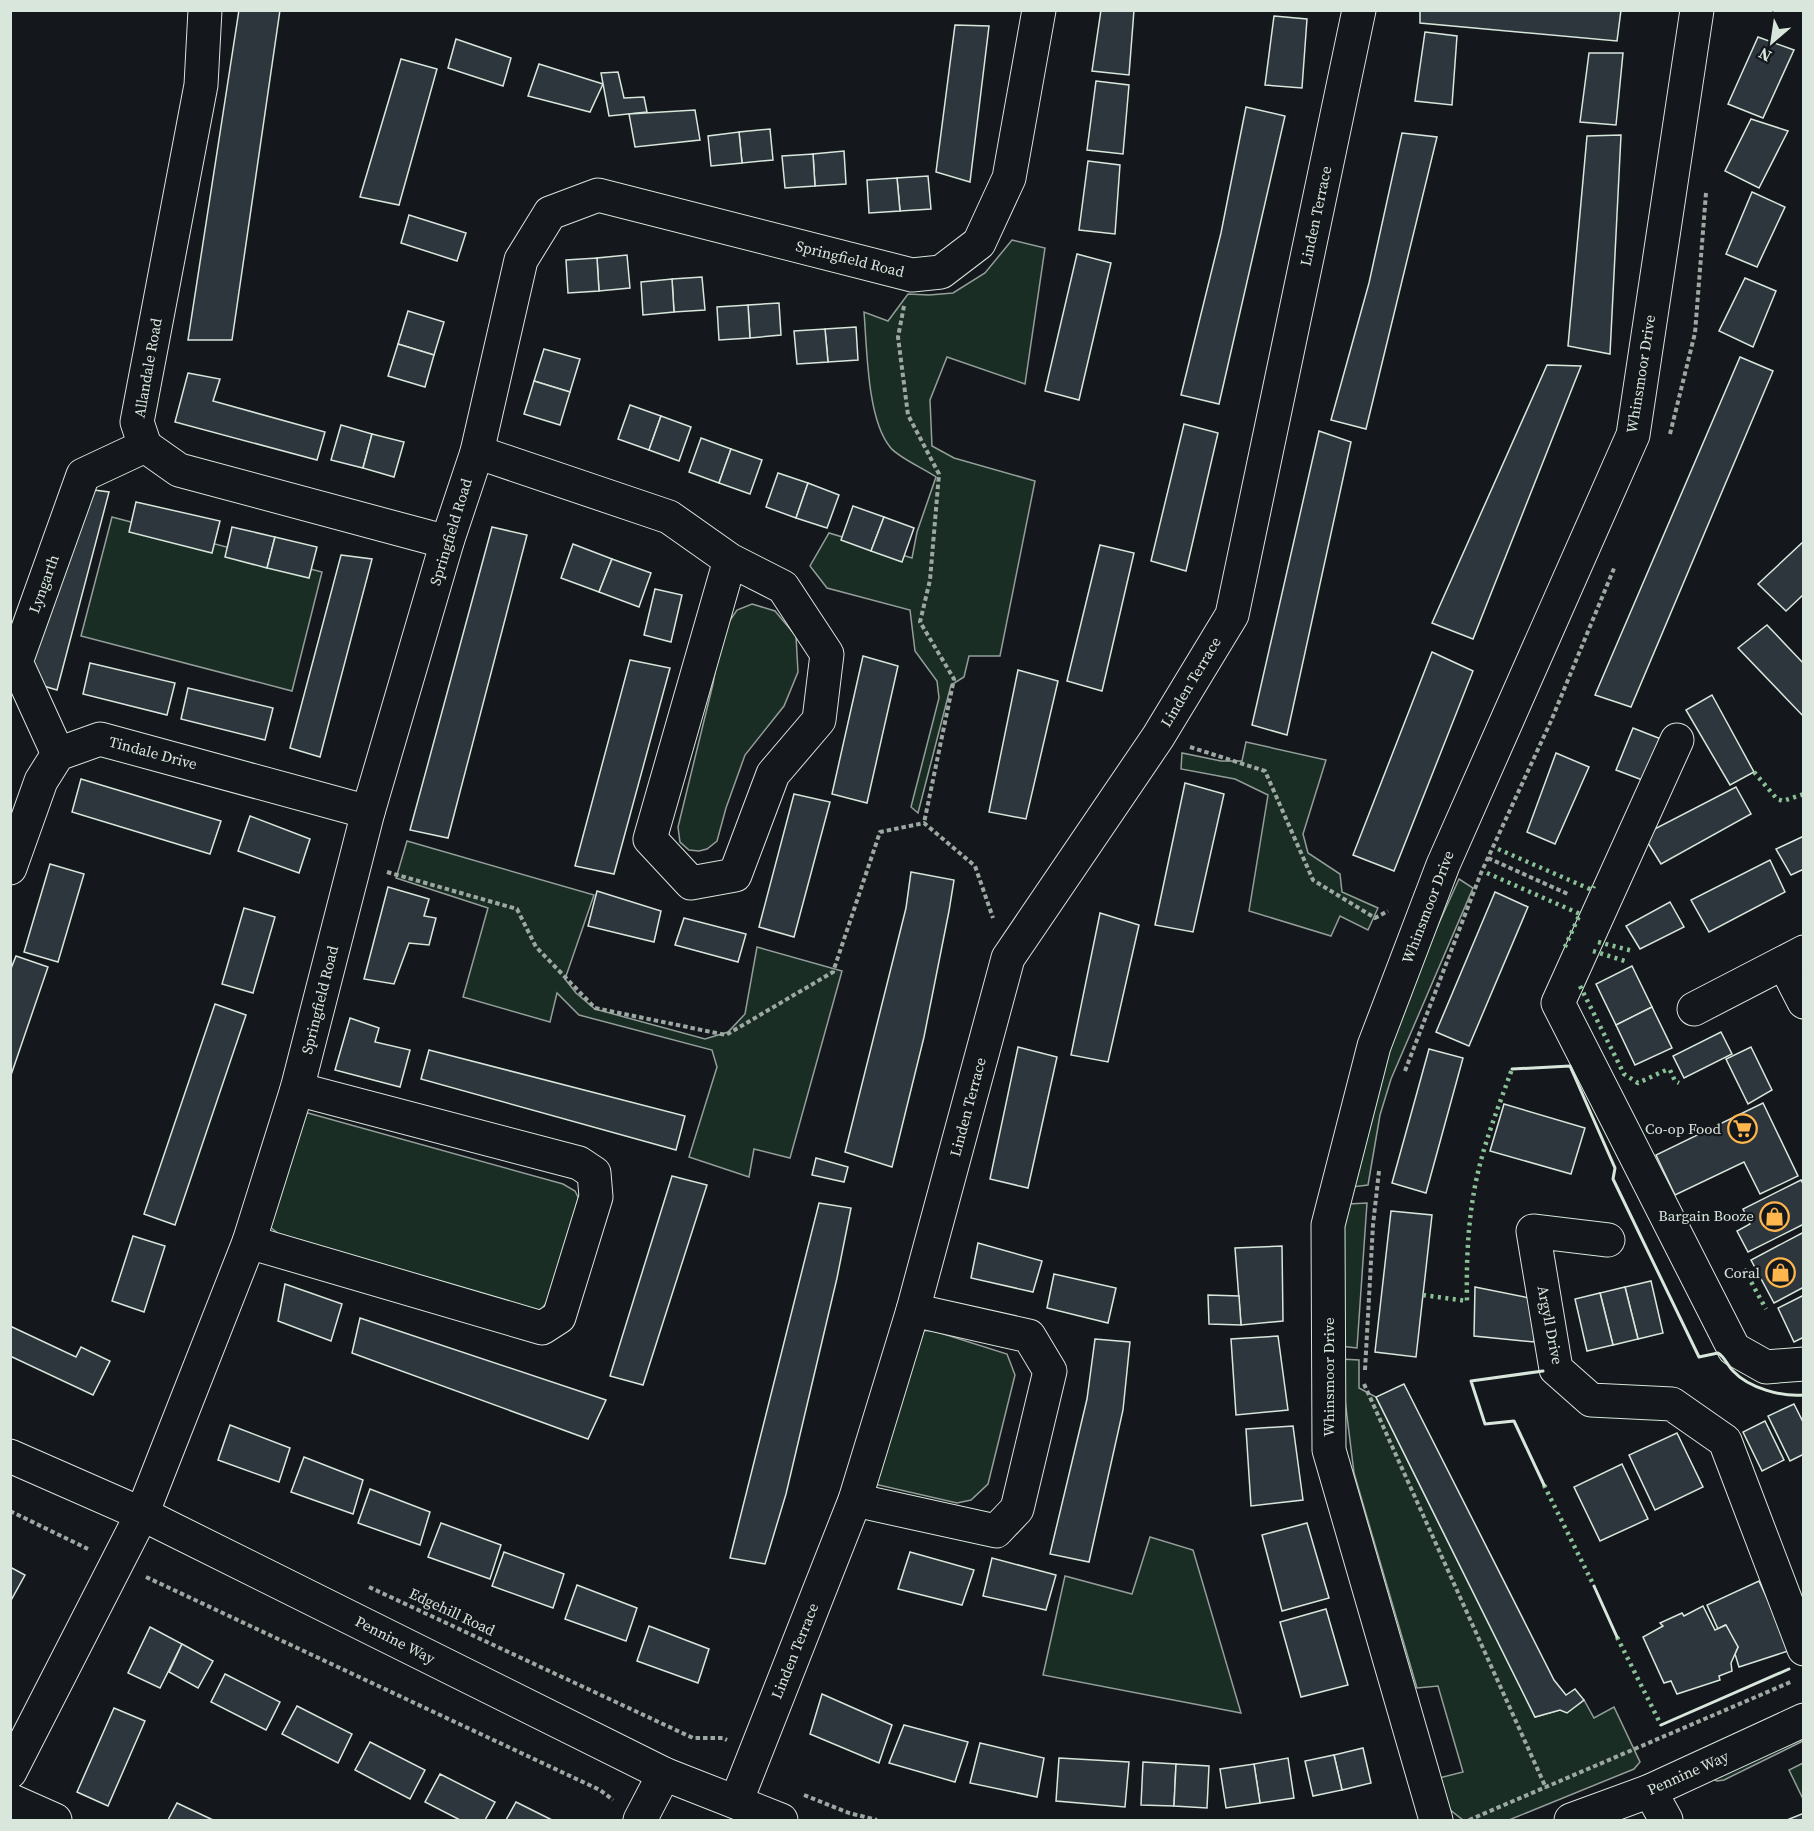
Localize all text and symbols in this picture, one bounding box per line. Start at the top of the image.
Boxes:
north arrow [1742,12,1802,72]
text: N [1754,43,1775,68]
street label: Linden Terrace [1295,164,1336,268]
street label: Springfield Road [794,235,907,282]
street label: Whinsmoor Drive [1621,313,1660,435]
street label: Allandale Road [128,316,167,419]
street label: Springfield Road [424,475,477,588]
street label: Lyngarth [23,552,64,616]
street label: Linden Terrace [1155,632,1226,731]
street label: Tindale Drive [107,731,200,774]
street label: Whinsmoor Drive [1396,847,1459,966]
street label: Springfield Road [296,943,343,1056]
street label: Linden Terrace [944,1055,991,1159]
supermarket icon: Co-op Food [1726,1113,1758,1145]
place label: Co-op Food [1645,1118,1721,1139]
shop icon: Bargain Booze [1759,1200,1791,1232]
place label: Bargain Booze [1658,1205,1754,1226]
shop icon: Coral [1765,1257,1797,1289]
place label: Coral [1724,1262,1761,1283]
street label: Argyll Drive [1533,1284,1569,1367]
street label: Whinsmoor Drive [1318,1317,1339,1437]
street label: Edgehill Road [406,1582,499,1641]
street label: Linden Terrace [766,1599,823,1702]
street label: Pennine Way [352,1610,439,1669]
street label: Pennine Way [1644,1745,1732,1800]

